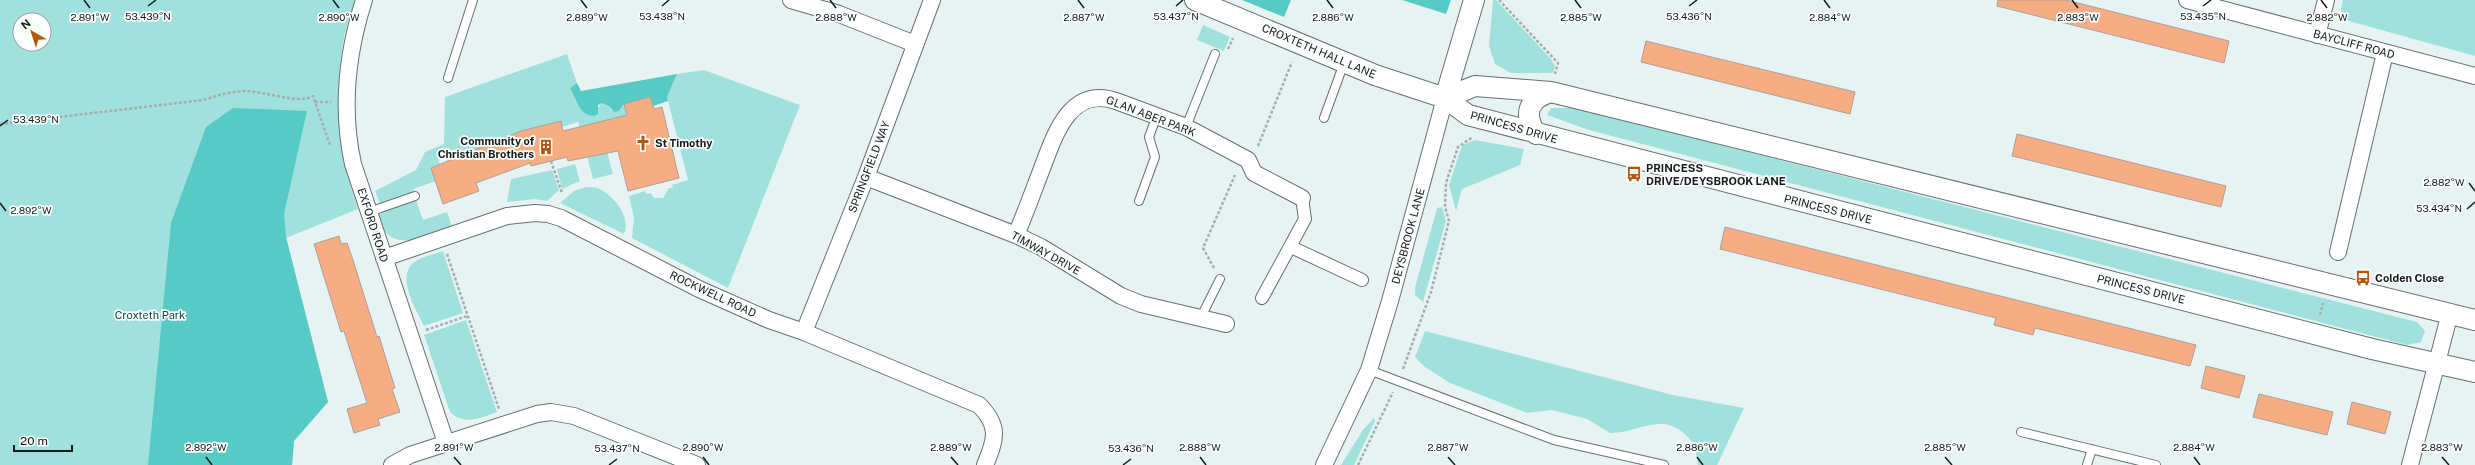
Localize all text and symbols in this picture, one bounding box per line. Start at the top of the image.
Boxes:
text: 53.439°N [125,10,171,22]
text: 53.438°N [639,10,685,22]
text: 53.437°N [1153,10,1199,22]
text: 53.436°N [1666,10,1712,22]
text: 53.435°N [2180,10,2226,22]
text: 2.891°W [70,11,110,23]
text: 2.890°W [318,11,360,23]
text: 2.889°W [566,11,608,23]
text: 2.888°W [815,11,857,23]
text: 2.887°W [1063,11,1105,23]
text: 2.886°W [1312,11,1354,23]
text: 2.885°W [1560,11,1602,23]
text: 2.884°W [1809,11,1851,23]
text: 2.883°W [2057,11,2099,23]
text: 2.882°W [2306,11,2348,23]
north arrow [12,12,52,52]
text: N [19,17,33,32]
street label: CROXTETH HALL LANE [1260,22,1378,81]
street label: BAYCLIFF ROAD [2312,27,2396,61]
street label: GLAN ABER PARK [1105,93,1198,139]
street label: PRINCESS DRIVE [1469,109,1559,145]
text: 53.439°N [13,113,59,125]
street label: SPRINGFIELD WAY [846,119,892,214]
church icon: St Timothy [634,134,652,152]
place label: Community of Christian Brothers [438,135,535,160]
place label: St Timothy [655,137,713,149]
building icon: Community of Christian Brothers [537,138,555,156]
place label: PRINCESS DRIVE/DEYSBROOK LANE [1646,162,1786,187]
bus stop icon: PRINCESS DRIVE/DEYSBROOK LANE [1625,165,1643,183]
text: 2.882°W [2423,176,2465,188]
street label: EXFORD ROAD [355,186,391,264]
street label: DEYSBROOK LANE [1389,187,1427,285]
street label: PRINCESS DRIVE [1783,192,1873,226]
text: 53.434°N [2416,202,2462,214]
text: 2.892°W [11,204,52,216]
street label: TIMWAY DRIVE [1009,229,1083,277]
street label: ROCKWELL ROAD [668,269,758,319]
bus stop icon: Colden Close [2354,269,2372,287]
street label: PRINCESS DRIVE [2096,272,2186,306]
place label: Colden Close [2375,272,2444,284]
park label: Croxteth Park [115,309,185,321]
scale bar [14,427,72,453]
text: 20 m [20,434,48,448]
text: 2.892°W [186,441,227,453]
text: 2.891°W [434,441,474,453]
text: 2.890°W [682,441,724,453]
text: 2.889°W [930,441,972,453]
text: 2.888°W [1179,441,1221,453]
text: 2.887°W [1427,441,1469,453]
text: 2.886°W [1676,441,1718,453]
text: 2.885°W [1924,441,1966,453]
text: 2.884°W [2173,441,2215,453]
text: 2.883°W [2421,441,2463,453]
text: 53.437°N [594,442,640,454]
text: 53.436°N [1108,442,1154,454]

